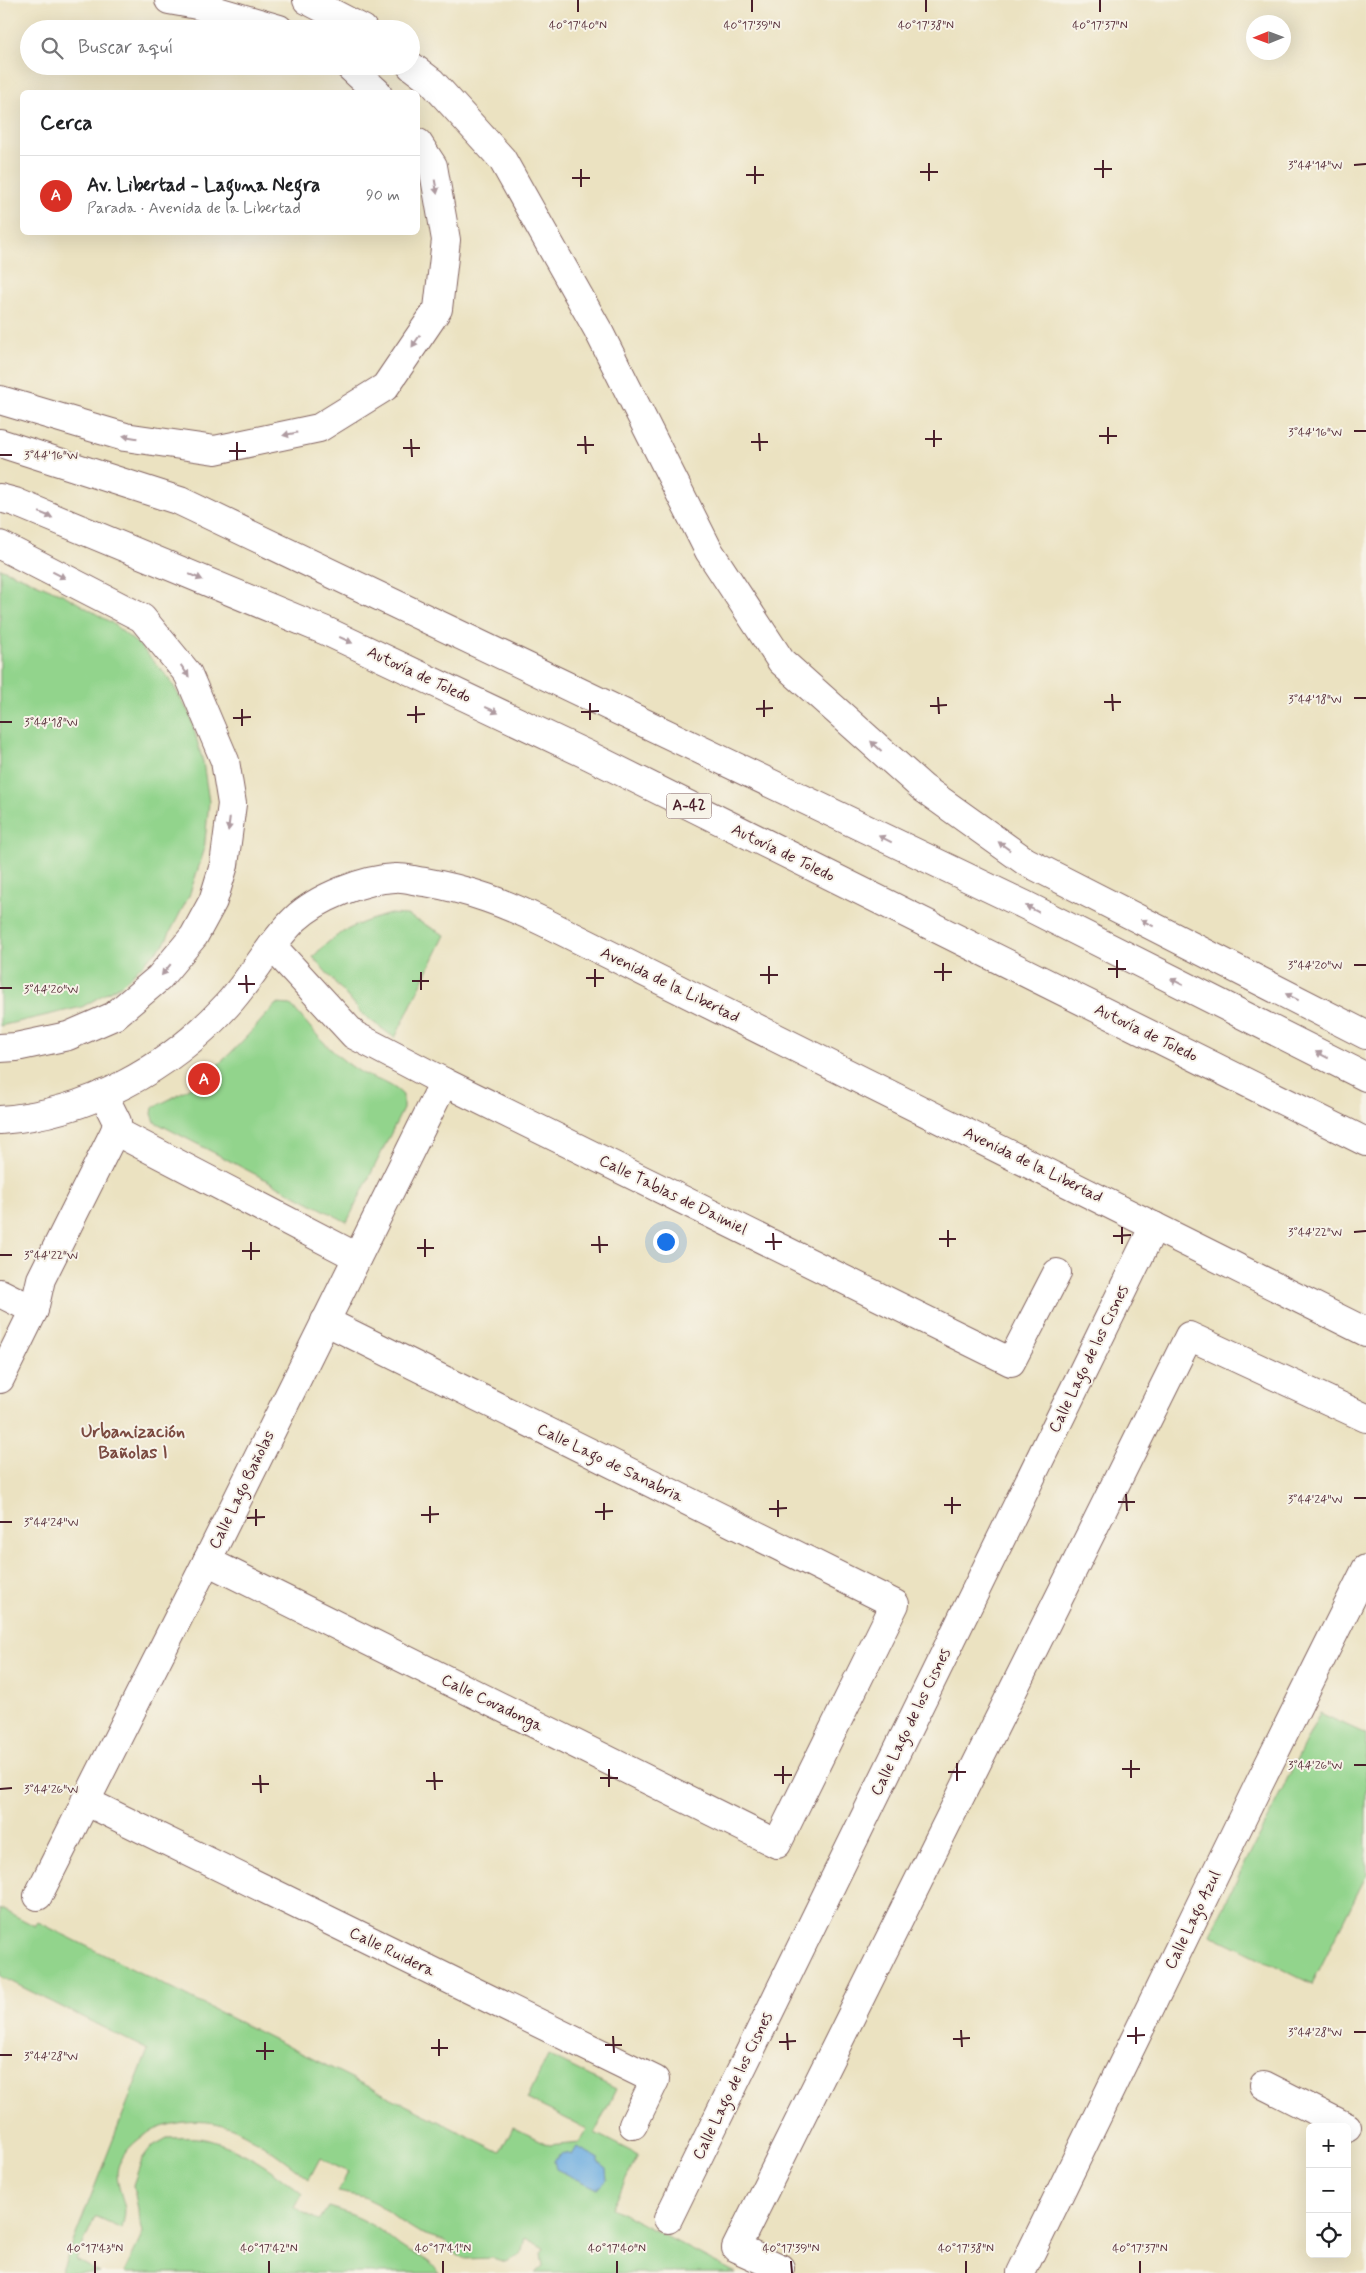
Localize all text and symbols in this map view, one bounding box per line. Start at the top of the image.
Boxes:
north arrow [1246,15,1291,60]
text: 40°17'40"N [549,18,607,34]
text: 40°17'39"N [724,18,780,34]
text: 40°17'38"N [898,18,954,34]
text: 40°17'37"N [1072,18,1128,34]
search box [20,20,420,75]
icon: search [38,34,66,62]
text: Buscar aquí [78,35,173,60]
text: Cerca [40,109,93,137]
text: 3°44'14"W [1288,158,1342,174]
text: Av. Libertad - Laguna Negra [87,173,320,198]
one-way arrow [433,179,441,195]
text: A [51,185,61,206]
text: 90 m [366,185,400,206]
text: Parada · Avenida de la Libertad [87,198,301,219]
one-way arrow [411,334,421,348]
text: 3°44'16"W [1288,425,1342,441]
one-way arrow [283,430,298,438]
one-way arrow [122,433,138,441]
text: 3°44'16"W [24,448,78,464]
one-way arrow [39,511,53,519]
one-way arrow [52,571,66,579]
one-way arrow [189,573,204,581]
one-way arrow [338,636,353,644]
street label: Autovía de Toledo [364,642,474,708]
one-way arrow [181,664,190,678]
text: 3°44'18"W [1288,692,1342,708]
one-way arrow [485,706,499,714]
text: 3°44'18"W [24,715,78,731]
one-way arrow [870,741,883,752]
road number: A-42 [666,794,712,818]
one-way arrow [225,817,233,833]
street label: Autovía de Toledo [728,819,838,887]
one-way arrow [878,834,893,843]
one-way arrow [997,841,1011,851]
one-way arrow [1025,905,1039,913]
one-way arrow [1140,919,1154,927]
street label: Avenida de la Libertad [597,942,743,1028]
text: 3°44'20"W [1288,958,1342,974]
one-way arrow [160,963,171,976]
one-way arrow [1170,978,1184,986]
text: 3°44'20"W [24,982,78,998]
one-way arrow [1284,993,1299,1001]
street label: Autovía de Toledo [1091,999,1201,1067]
one-way arrow [1315,1051,1330,1059]
pin: A [188,1060,220,1098]
street label: Avenida de la Libertad [960,1122,1106,1208]
street label: Calle Tablas de Daimiel [595,1150,751,1240]
text: 3°44'22"W [1288,1225,1342,1241]
your location [653,1229,679,1255]
text: 3°44'22"W [24,1248,78,1264]
street label: Calle Lago de los Cisnes [1044,1282,1135,1437]
street label: Calle Lago de Sanabria [533,1418,687,1509]
district label: Urbanización Bañolas I [81,1420,185,1465]
street label: Calle Lago Bañolas [204,1427,281,1553]
text: 3°44'24"W [1288,1492,1342,1508]
text: 3°44'24"W [24,1515,78,1531]
street label: Calle Lago de los Cisnes [866,1645,957,1800]
street label: Calle Covadonga [437,1669,547,1738]
text: 3°44'26"W [1288,1758,1342,1774]
text: 3°44'26"W [24,1782,78,1798]
street label: Calle Lago Azul [1160,1867,1227,1973]
street label: Calle Ruidera [346,1922,439,1982]
street label: Calle Lago de los Cisnes [688,2009,779,2164]
text: 3°44'28"W [1288,2025,1342,2041]
text: 3°44'28"W [24,2049,78,2065]
map controls [1306,2123,1351,2258]
button: + [1306,2123,1351,2168]
button: − [1306,2168,1351,2213]
button: locate [1306,2213,1351,2258]
text: 40°17'43"N [67,2241,123,2257]
text: 40°17'42"N [240,2241,298,2257]
text: 40°17'41"N [415,2241,471,2257]
text: 40°17'40"N [588,2241,646,2257]
text: 40°17'39"N [763,2241,819,2257]
text: 40°17'38"N [938,2241,994,2257]
text: 40°17'37"N [1112,2241,1168,2257]

